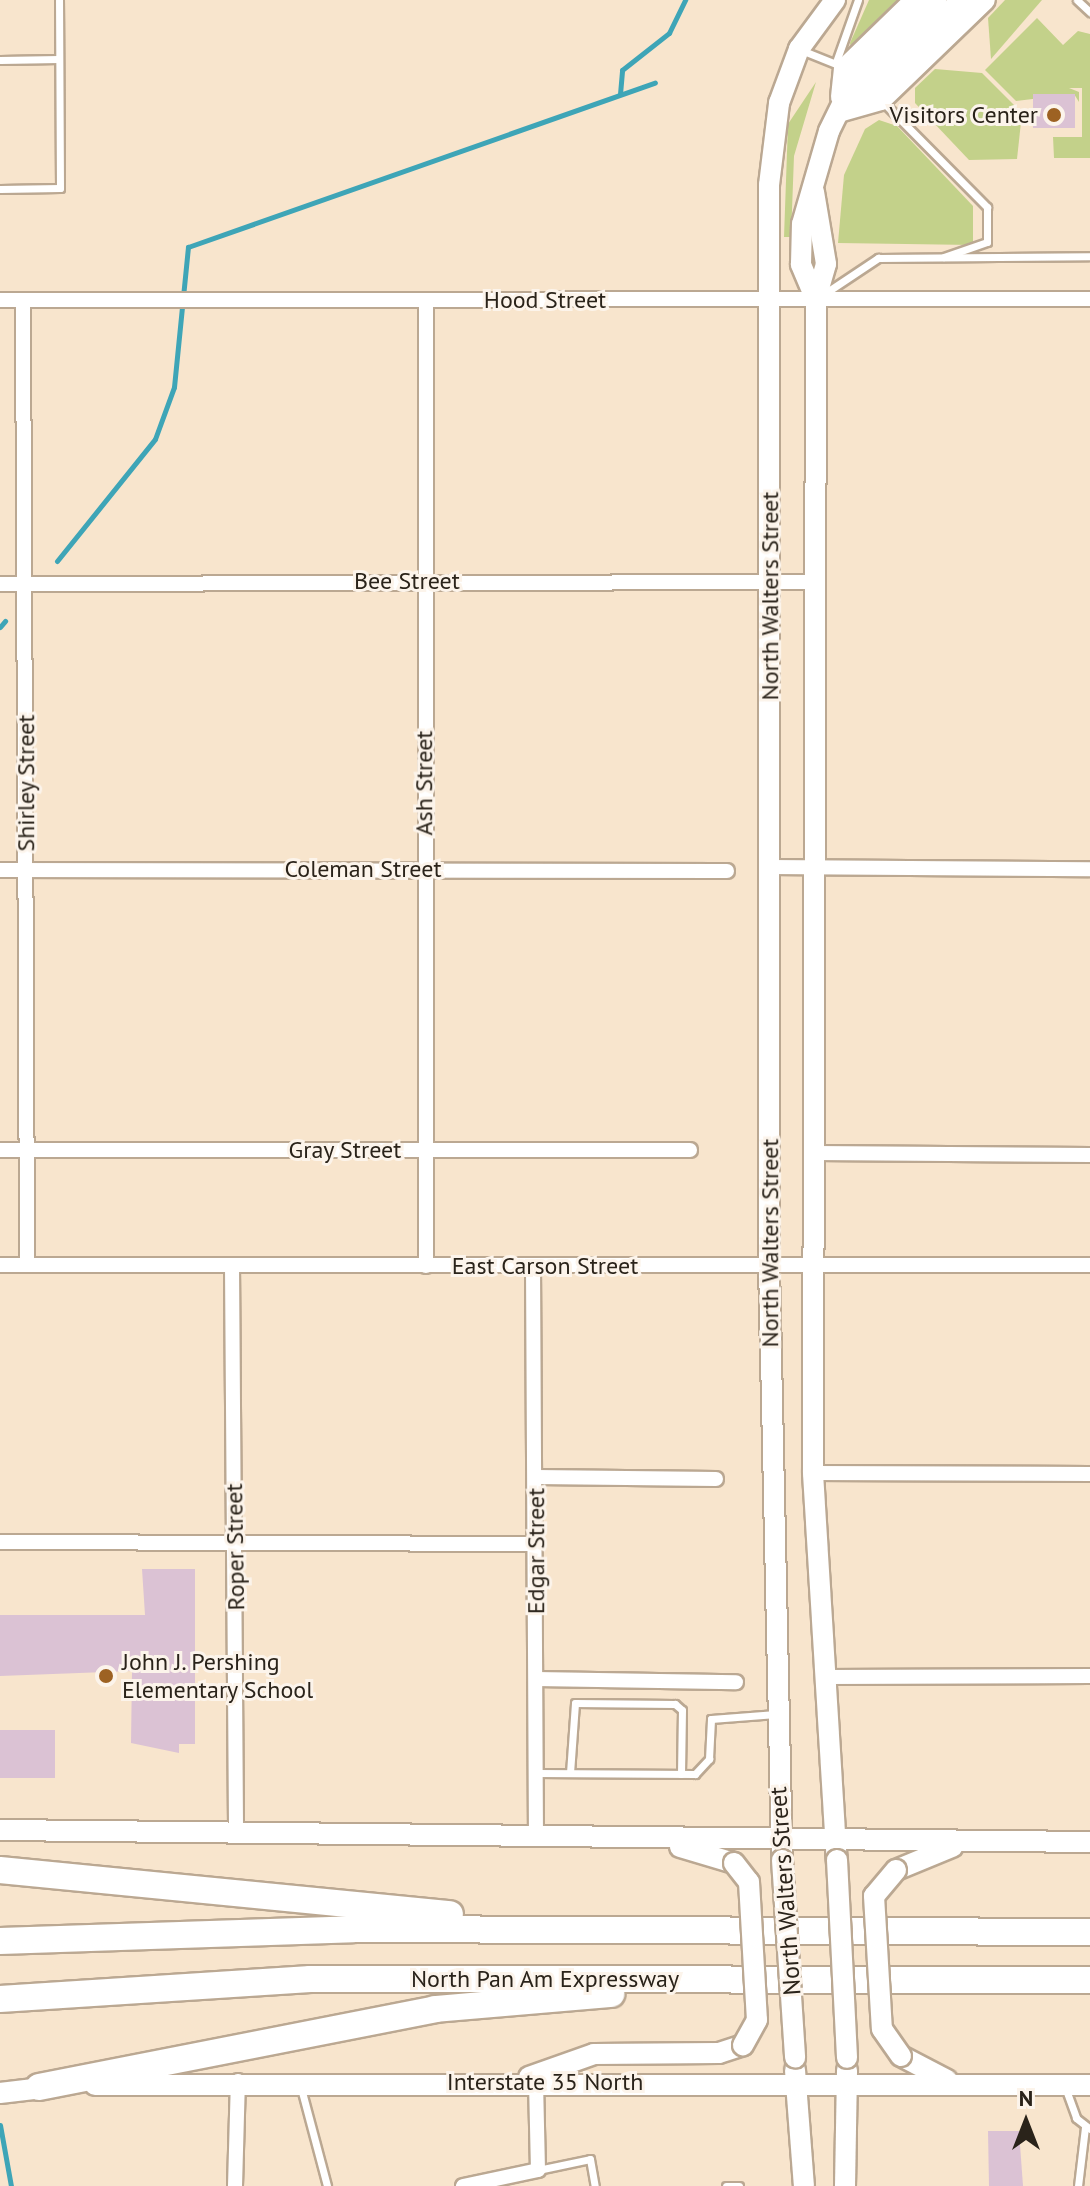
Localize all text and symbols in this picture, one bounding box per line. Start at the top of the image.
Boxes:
place label: Visitors Center [890,101,1038,129]
marker: Visitors Center [1045,106,1063,124]
street label: Hood Street [484,286,606,314]
street label: North Walters Street [756,491,784,701]
street label: Bee Street [354,567,460,595]
street label: Shirley Street [12,714,40,852]
street label: Ash Street [410,731,438,835]
street label: Coleman Street [284,855,442,883]
street label: Gray Street [288,1136,402,1164]
street label: North Walters Street [756,1138,784,1348]
street label: East Carson Street [452,1252,638,1280]
street label: Roper Street [219,1483,251,1611]
street label: Edgar Street [522,1488,550,1614]
place label: John J. Pershing Elementary School [122,1648,314,1704]
marker: John J. Pershing Elementary School [97,1667,115,1685]
street label: North Walters Street [763,1786,807,1996]
street label: North Pan Am Expressway [410,1965,680,1993]
street label: Interstate 35 North [447,2068,643,2096]
north arrow [986,2082,1066,2162]
text: N [1019,2084,1033,2112]

